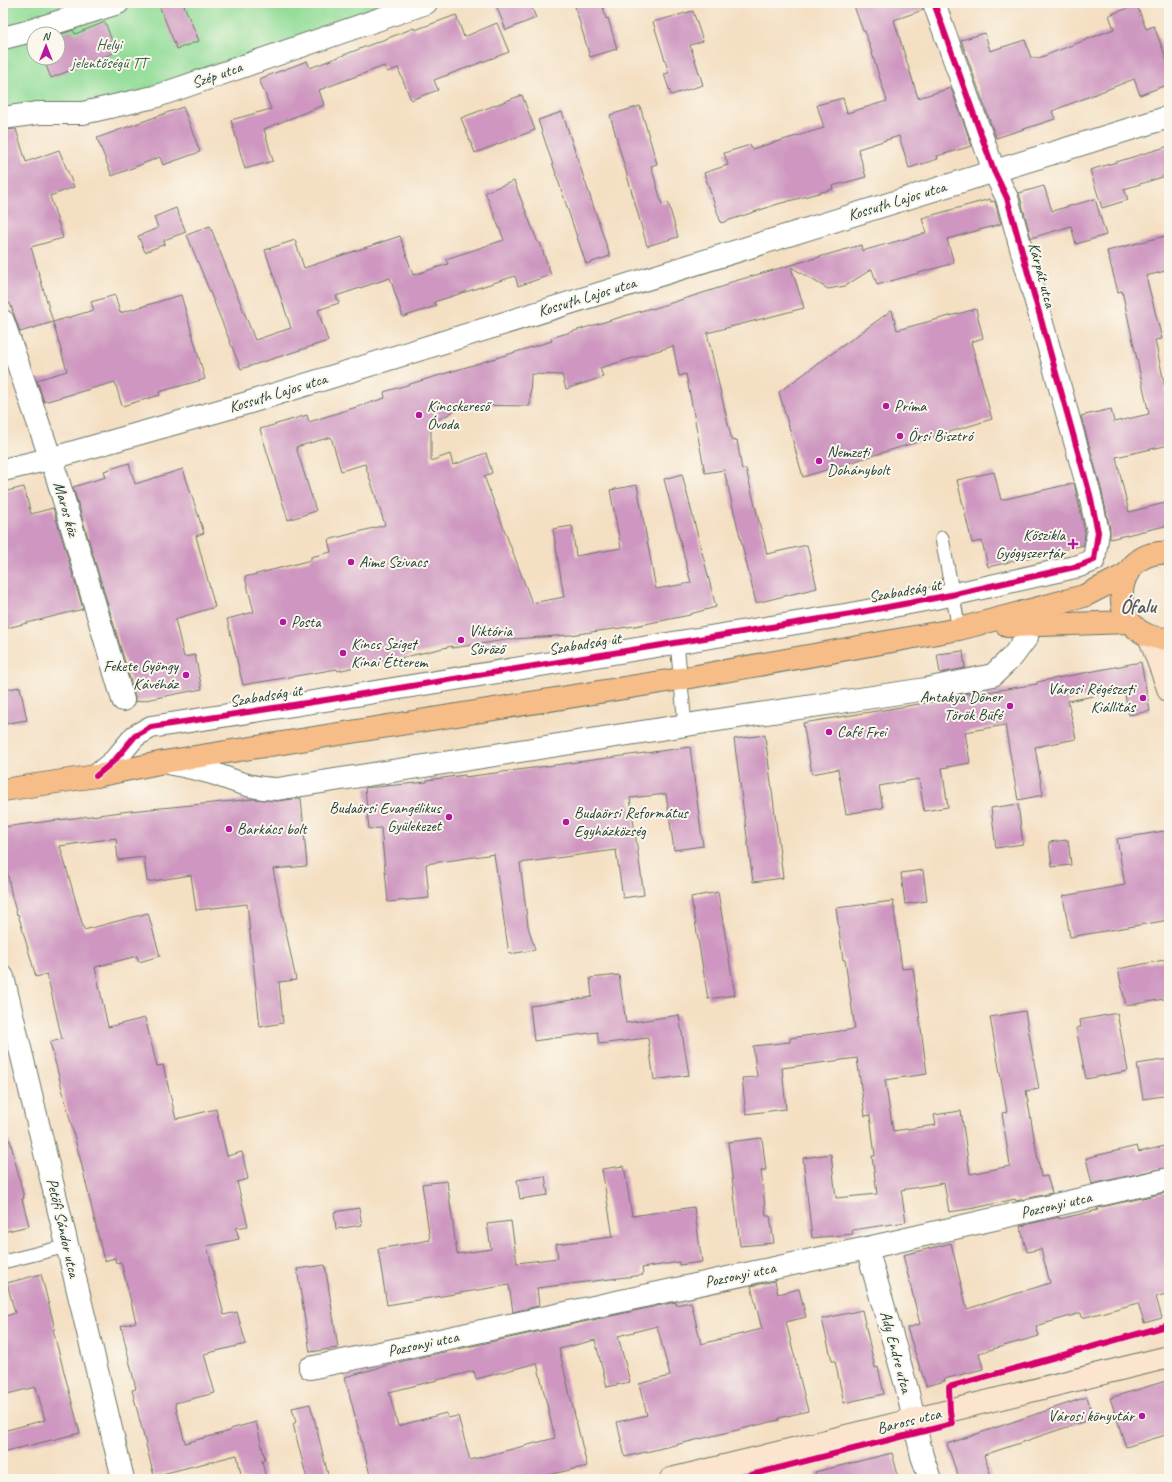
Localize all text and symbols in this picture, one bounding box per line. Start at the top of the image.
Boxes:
north arrow [26,26,66,66]
text: N [43,29,52,43]
park label: Helyi jelentőségű TT [69,35,150,73]
street label: Szép utca [189,57,246,93]
street label: Kossuth Lajos utca [846,176,950,225]
street label: Kárpát utca [1024,240,1061,311]
street label: Kossuth Lajos utca [536,272,640,321]
street label: Kossuth Lajos utca [227,368,331,417]
place label: Kincskereső Óvoda [427,396,492,434]
place label: Príma [894,396,927,416]
marker: Príma [881,401,891,411]
marker: Kincskereső Óvoda [414,410,424,420]
place label: Örsi Bisztró [908,426,975,446]
marker: Örsi Bisztró [895,431,905,441]
place label: Nemzeti Dohánybolt [827,442,891,480]
marker: Nemzeti Dohánybolt [814,456,824,466]
street label: Maros köz [49,479,84,540]
place label: Kőszikla Gyógyszertár [995,525,1067,563]
marker: Kőszikla Gyógyszertár [1068,539,1078,549]
place label: Aime Szivacs [359,552,429,572]
marker: Aime Szivacs [346,557,356,567]
street label: Szabadság út [867,575,944,607]
district label: Ófalu [1120,594,1157,619]
place label: Posta [291,612,322,632]
marker: Posta [278,617,288,627]
place label: Viktória Söröző [469,621,513,659]
street label: Szabadság út [547,628,624,660]
place label: Kincs Sziget Kínai Étterem [351,634,430,672]
marker: Viktória Söröző [456,635,466,645]
marker: Kincs Sziget Kínai Étterem [338,648,348,658]
place label: Fekete Gyöngy Kávéház [103,656,180,694]
marker: Fekete Gyöngy Kávéház [181,670,191,680]
place label: Városi Régészeti Kiállítás [1048,679,1137,717]
street label: Szabadság út [228,680,305,712]
place label: Antakya Döner Török Büfé [920,687,1005,725]
marker: Városi Régészeti Kiállítás [1138,693,1148,703]
marker: Antakya Döner Török Büfé [1005,701,1015,711]
place label: Café Frei [837,722,888,742]
marker: Café Frei [824,727,834,737]
place label: Budaörsi Evangélikus Gyülekezet [329,798,443,836]
place label: Budaörsi Református Egyházközség [574,803,689,841]
marker: Budaörsi Evangélikus Gyülekezet [444,812,454,822]
marker: Budaörsi Református Egyházközség [561,817,571,827]
place label: Barkács bolt [237,819,308,839]
marker: Barkács bolt [224,824,234,834]
street label: Petőfi Sándor utca [42,1176,84,1281]
street label: Pozsonyi utca [1019,1187,1095,1223]
street label: Pozsonyi utca [703,1257,779,1292]
street label: Ady Endre utca [875,1309,917,1397]
street label: Pozsonyi utca [386,1326,462,1361]
street label: Baross utca [875,1403,944,1439]
place label: Városi könyvtár [1048,1406,1136,1426]
marker: Városi könyvtár [1137,1411,1147,1421]

